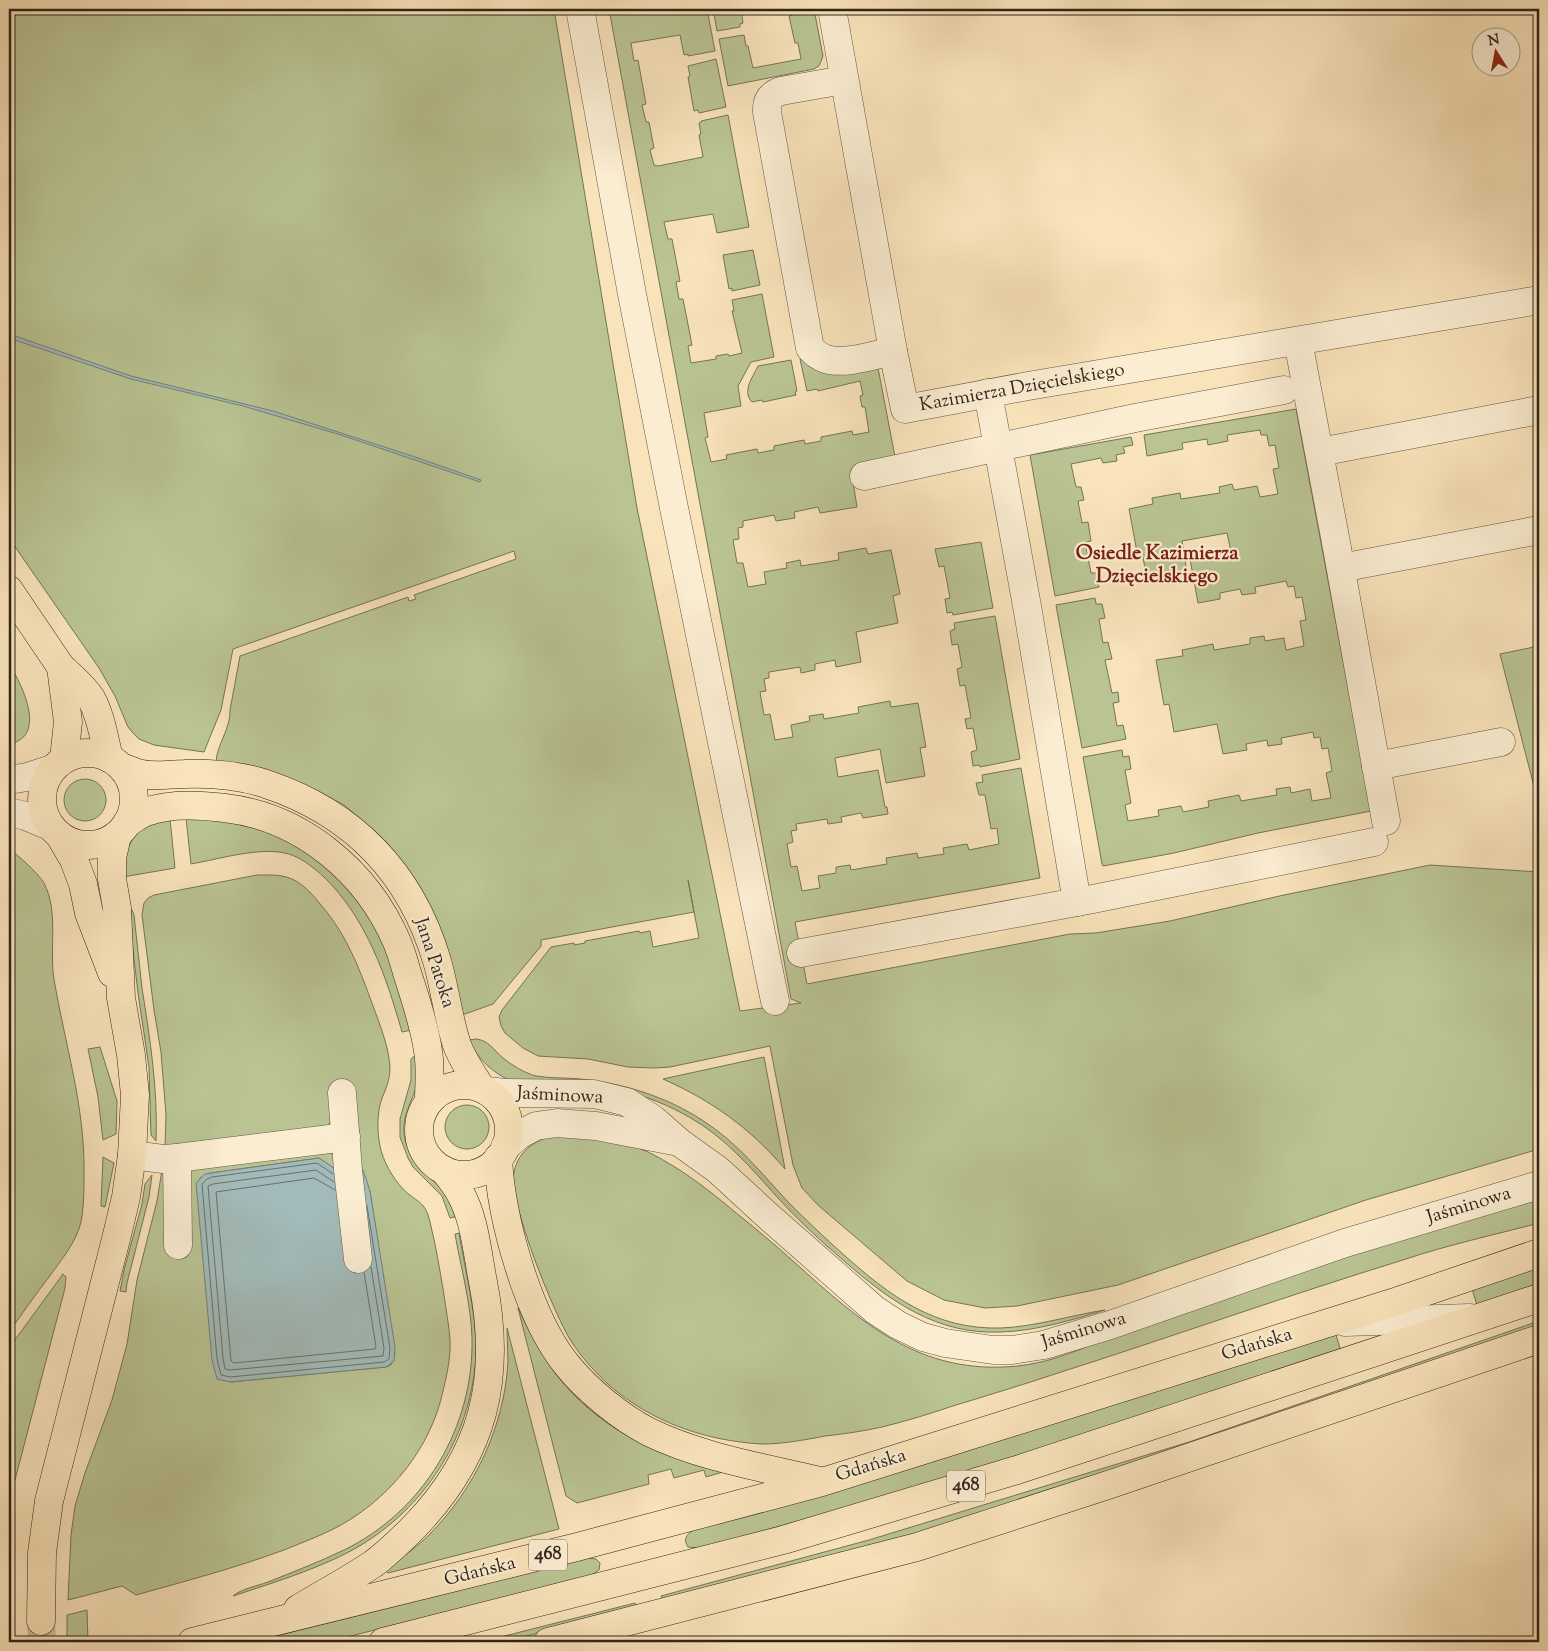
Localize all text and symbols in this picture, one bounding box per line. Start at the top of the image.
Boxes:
north arrow [1470,28,1520,78]
text: N [1487,30,1501,52]
street label: Kazimierza Dzięcielskiego [917,357,1127,419]
district label: Osiedle Kazimierza Dzięcielskiego [1076,540,1239,592]
street label: Jana Patoka [406,914,461,1012]
street label: Jaśminowa [515,1080,604,1112]
street label: Jaśminowa [1423,1180,1515,1232]
street label: Jaśminowa [1038,1305,1130,1357]
street label: Gdańska [1218,1321,1296,1369]
street label: Gdańska [832,1442,910,1490]
road number: 468 [947,1470,985,1502]
road number: 468 [529,1540,567,1570]
street label: Gdańska [441,1550,519,1594]

